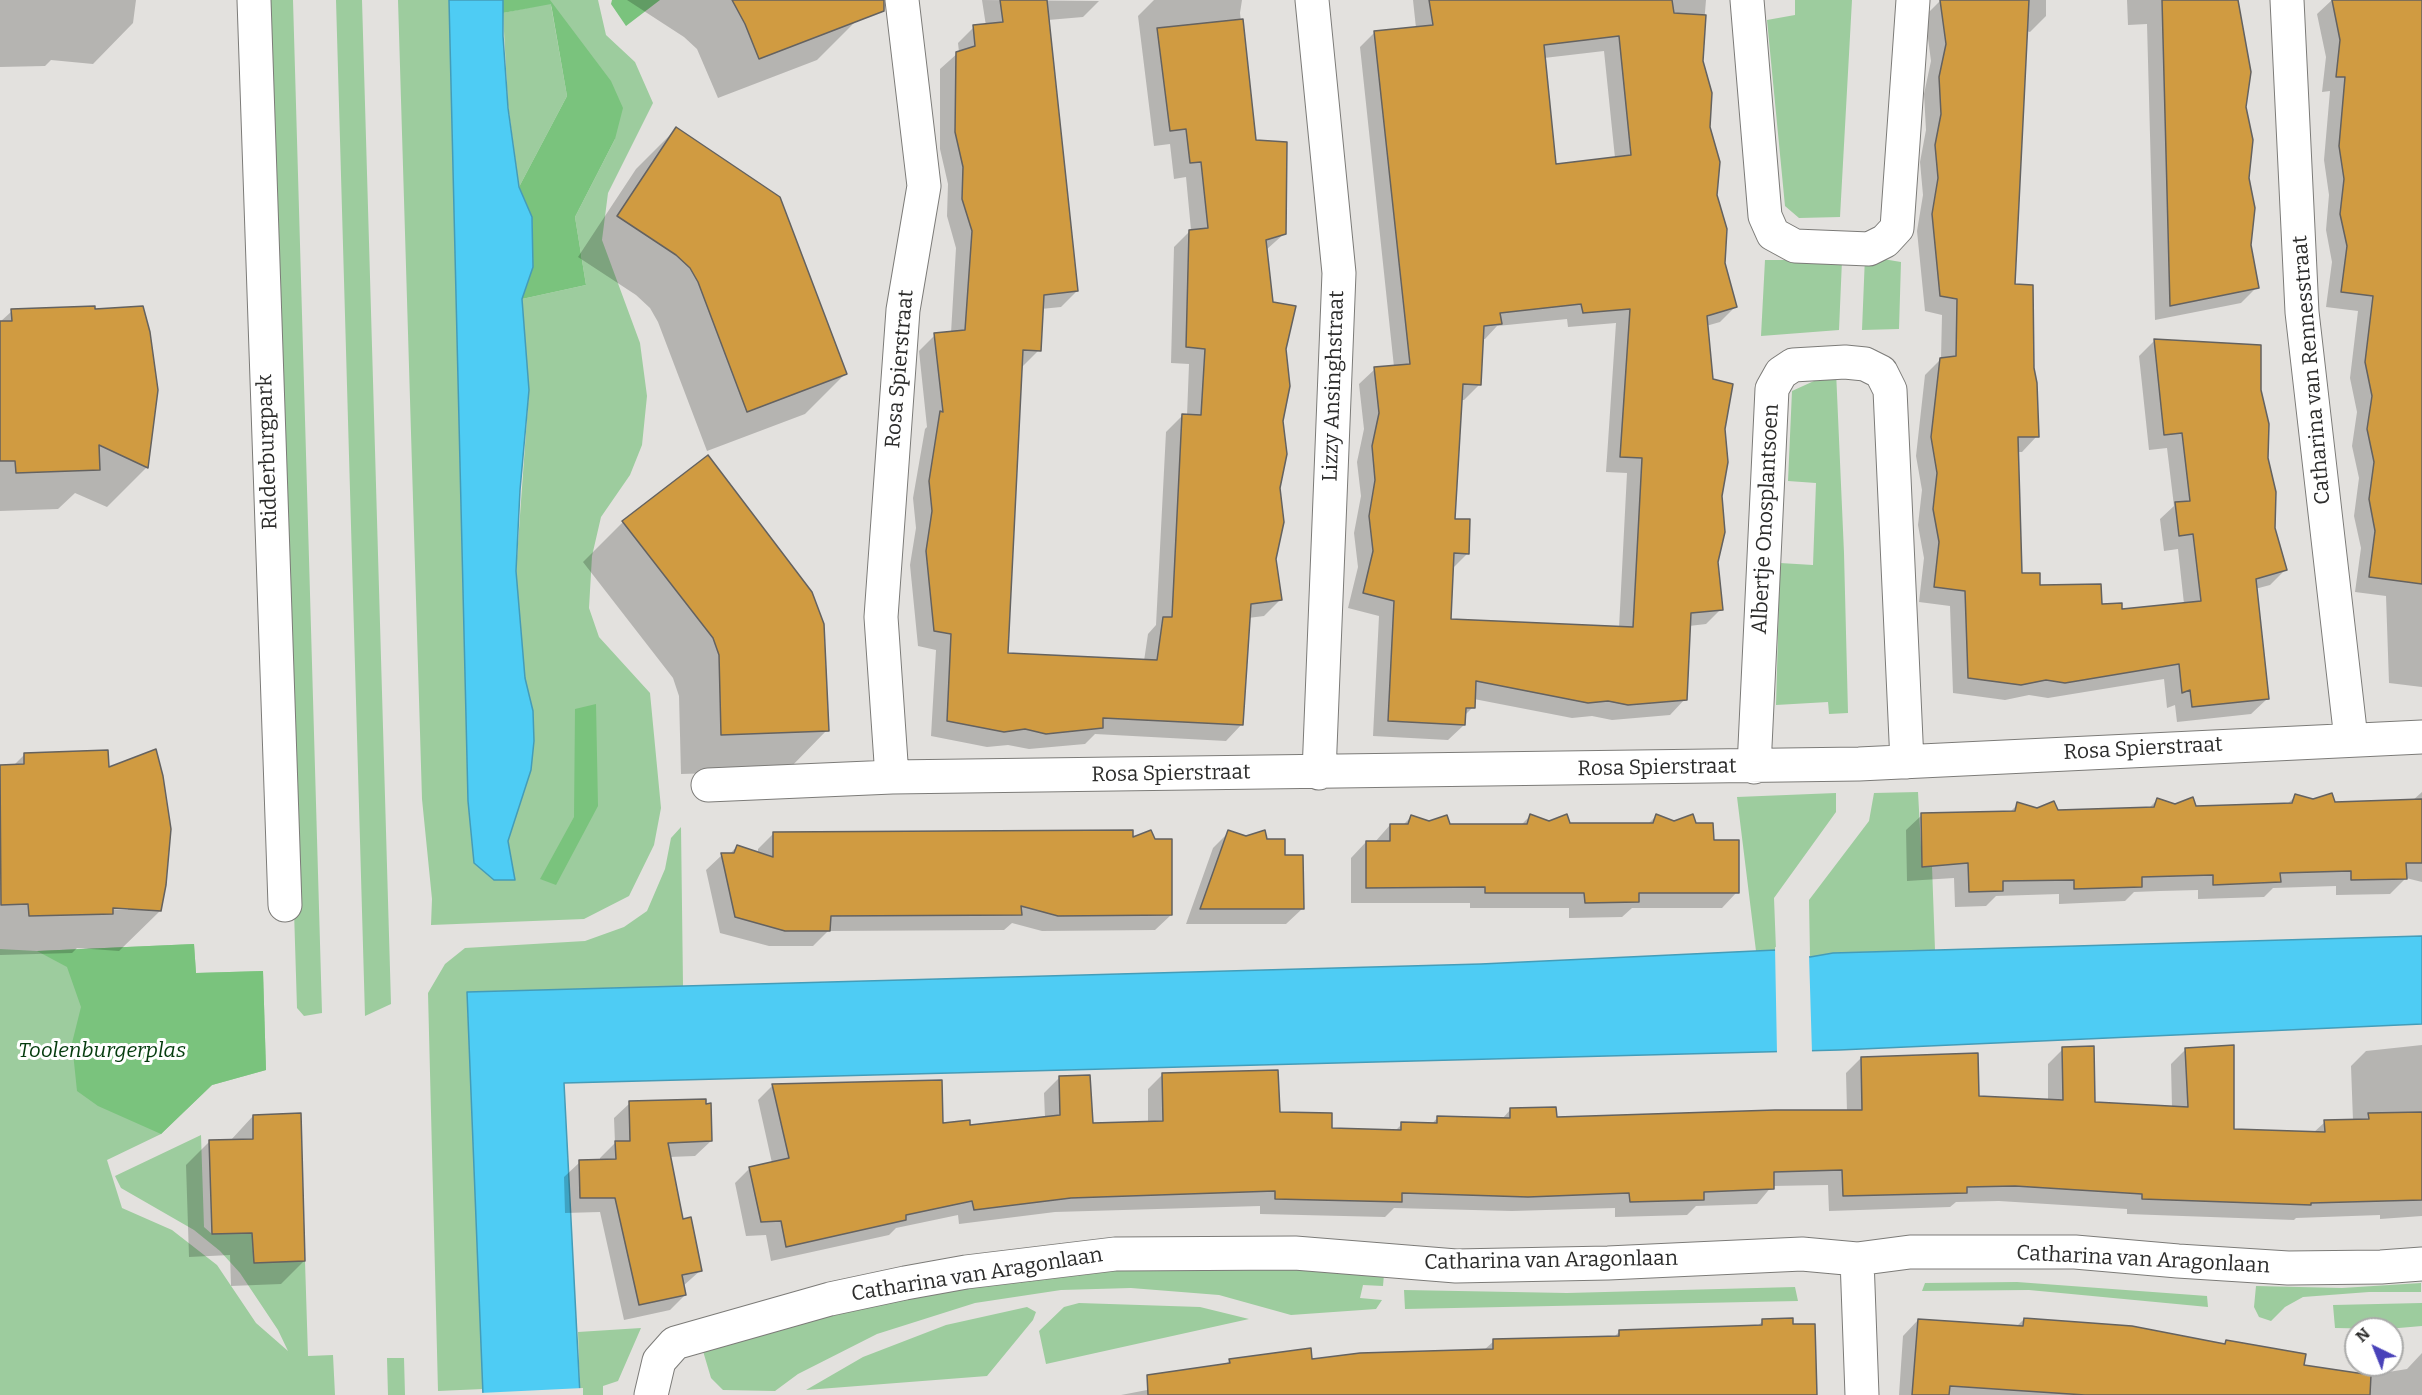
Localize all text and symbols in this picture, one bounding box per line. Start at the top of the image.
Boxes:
street label: Catharina van Rennesstraat [2288,234,2336,506]
street label: Rosa Spierstraat [881,289,919,449]
street label: Lizzy Ansinghstraat [1318,290,1350,482]
street label: Ridderburgpark [253,374,283,530]
street label: Albertje Onosplantsoen [1747,403,1785,635]
street label: Rosa Spierstraat [2063,732,2223,766]
street label: Rosa Spierstraat [1577,754,1737,782]
street label: Rosa Spierstraat [1091,760,1251,788]
park label: Toolenburgerplas [18,1038,186,1064]
street label: Catharina van Aragonlaan [2016,1241,2270,1279]
street label: Catharina van Aragonlaan [850,1243,1104,1307]
street label: Catharina van Aragonlaan [1424,1246,1678,1276]
north arrow [2344,1317,2404,1377]
text: N [2352,1324,2374,1346]

